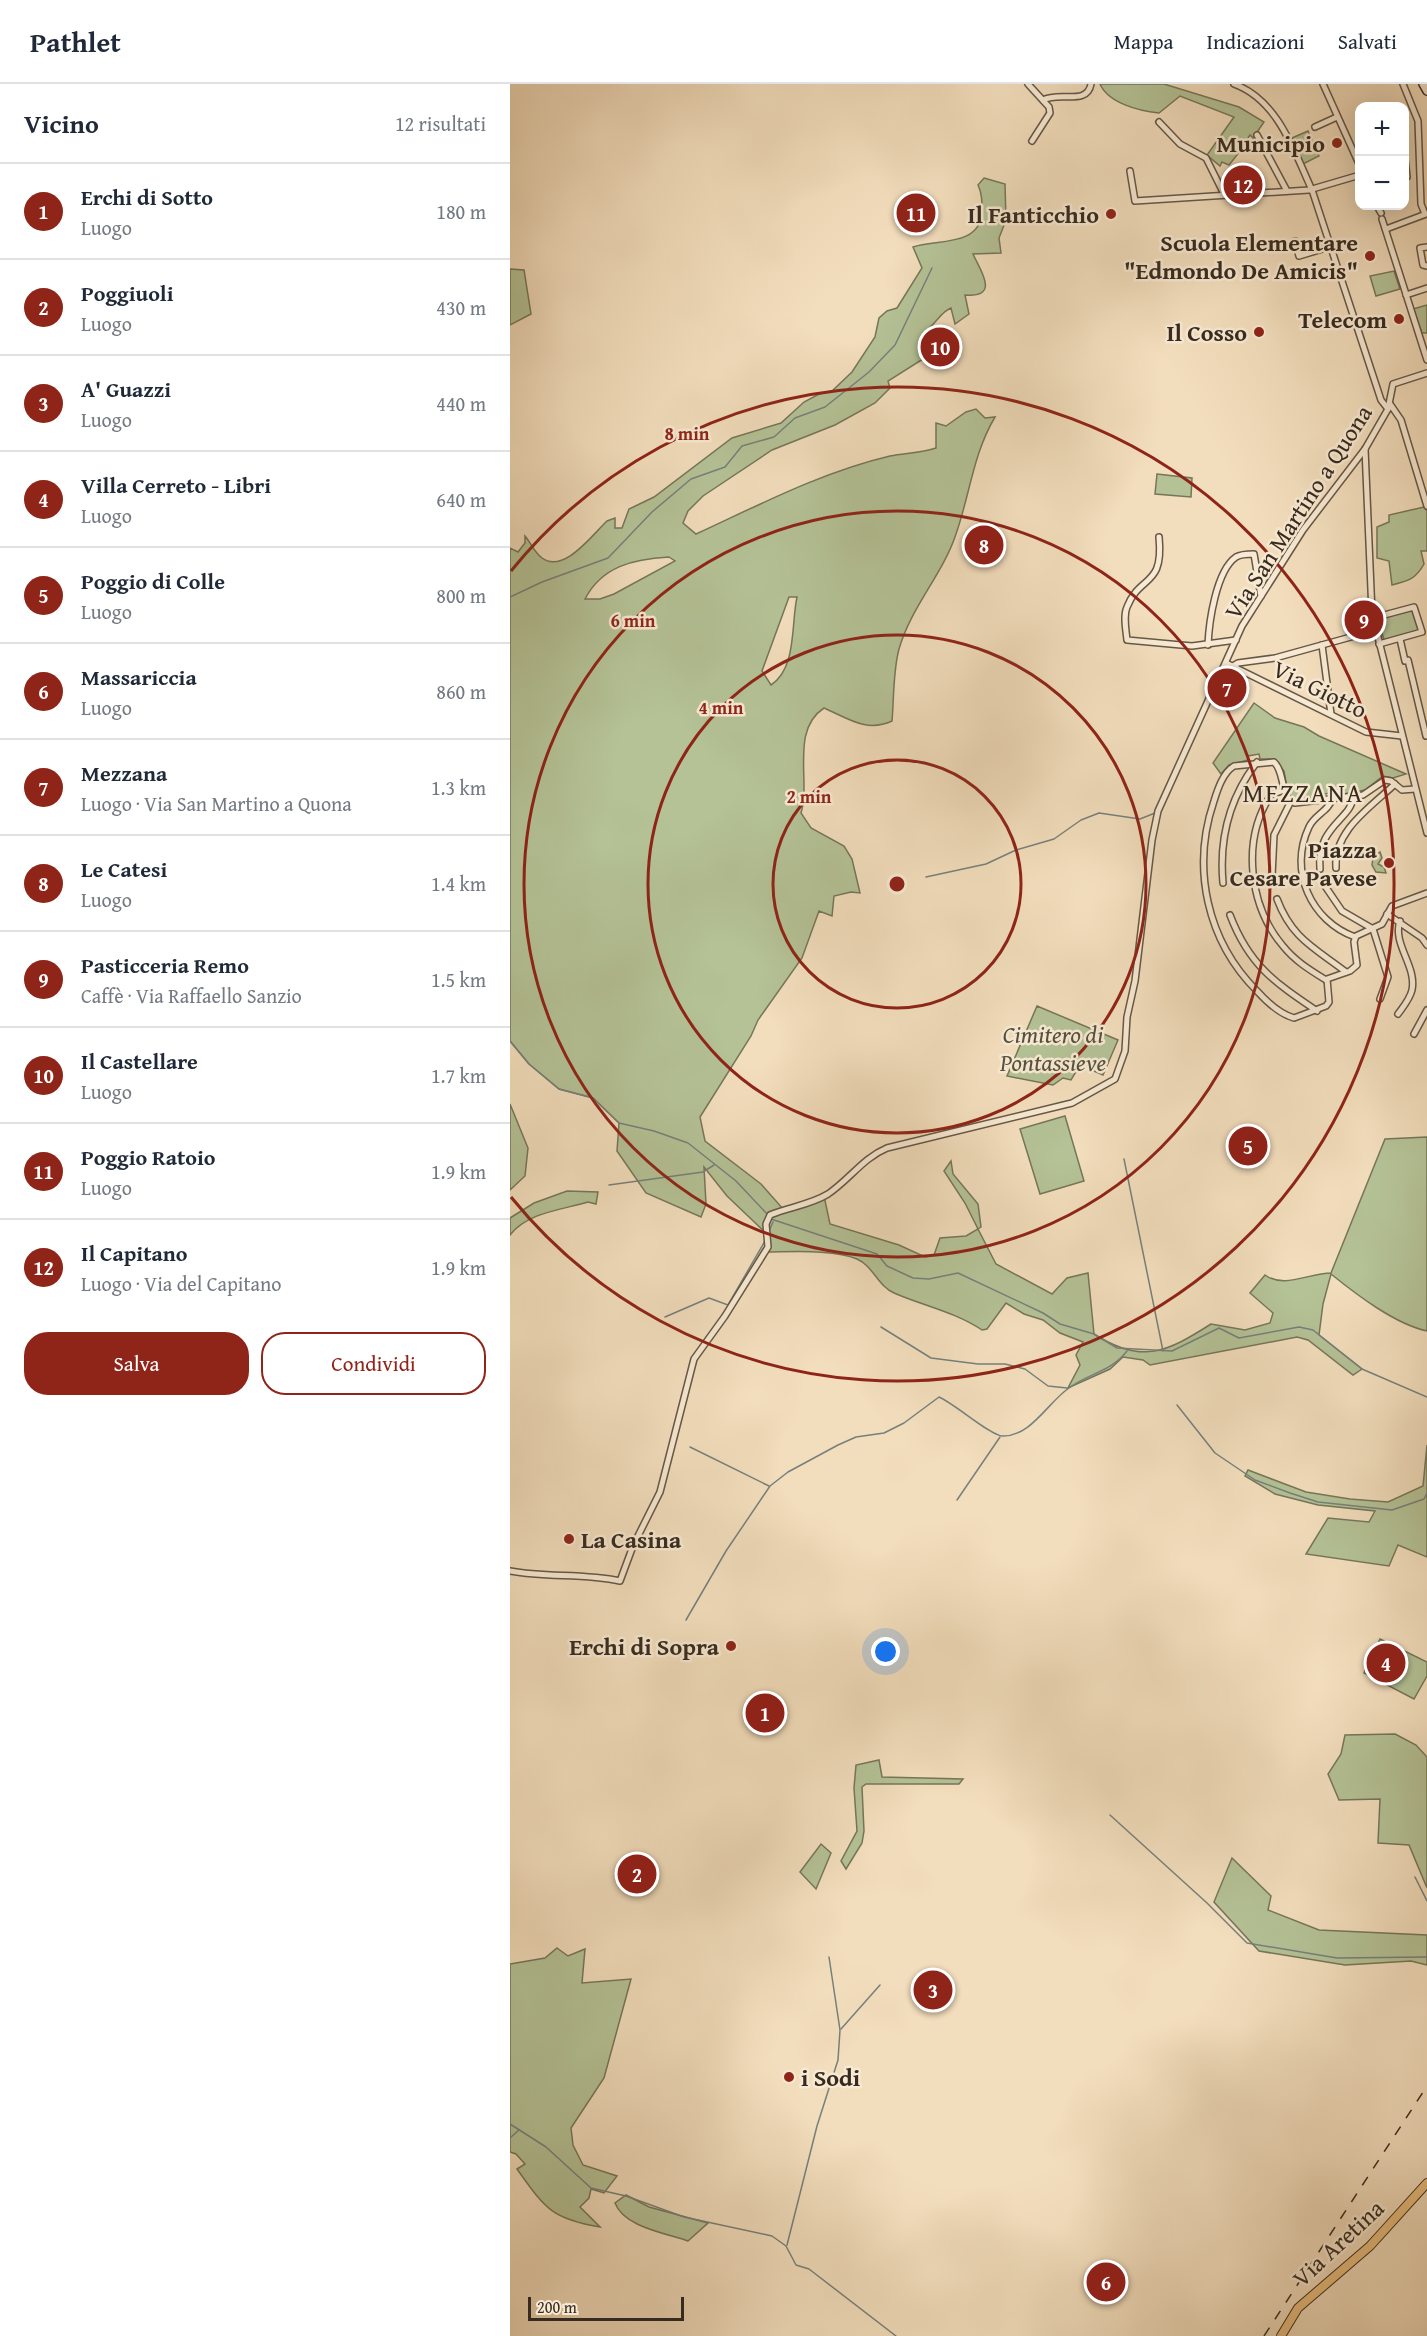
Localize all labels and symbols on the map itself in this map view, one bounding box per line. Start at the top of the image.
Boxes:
place label: Municipio [1217,126,1325,161]
marker: Municipio [1330,136,1344,150]
pin: 12 [1224,162,1262,208]
pin: 11 [896,190,936,236]
place label: Il Fanticchio [968,197,1099,232]
marker: Il Fanticchio [1104,207,1118,221]
place label: Scuola Elementare "Edmondo De Amicis" [1124,225,1358,288]
marker: Scuola Elementare "Edmondo De Amicis" [1363,249,1377,263]
place label: Telecom [1298,302,1387,337]
marker: Telecom [1392,312,1406,326]
place label: Il Cosso [1166,315,1247,350]
pin: 10 [920,324,960,370]
marker: Il Cosso [1252,325,1266,339]
street label: Via San Martino a Quona [1215,397,1381,626]
text: 8 min [665,420,710,447]
pin: 8 [964,522,1004,568]
pin: 9 [1344,598,1384,642]
text: 6 min [611,607,656,634]
street label: Via Giotto [1267,651,1373,727]
pin: 7 [1208,666,1246,710]
text: 4 min [699,694,744,721]
district label: MEZZANA [1242,773,1364,812]
text: 2 min [787,783,832,810]
place label: Piazza Cesare Pavese [1230,832,1378,895]
marker: Piazza Cesare Pavese [1382,856,1396,870]
centre of rings [887,874,907,894]
park label: Cimitero di Pontassieve [999,1017,1106,1080]
pin: 5 [1228,1124,1268,1168]
place label: La Casina [581,1522,682,1557]
marker: La Casina [562,1532,576,1546]
place label: Erchi di Sopra [569,1629,720,1664]
your location [871,1637,900,1666]
marker: Erchi di Sopra [724,1639,738,1653]
pin: 4 [1366,1640,1406,1686]
pin: 1 [746,1690,784,1736]
pin: 2 [618,1852,656,1896]
pin: 3 [914,1968,952,2012]
place label: i Sodi [801,2060,860,2095]
marker: i Sodi [782,2070,796,2084]
street label: Via Aretina [1284,2191,1392,2295]
pin: 6 [1086,2260,1126,2304]
scale bar [528,2294,684,2322]

